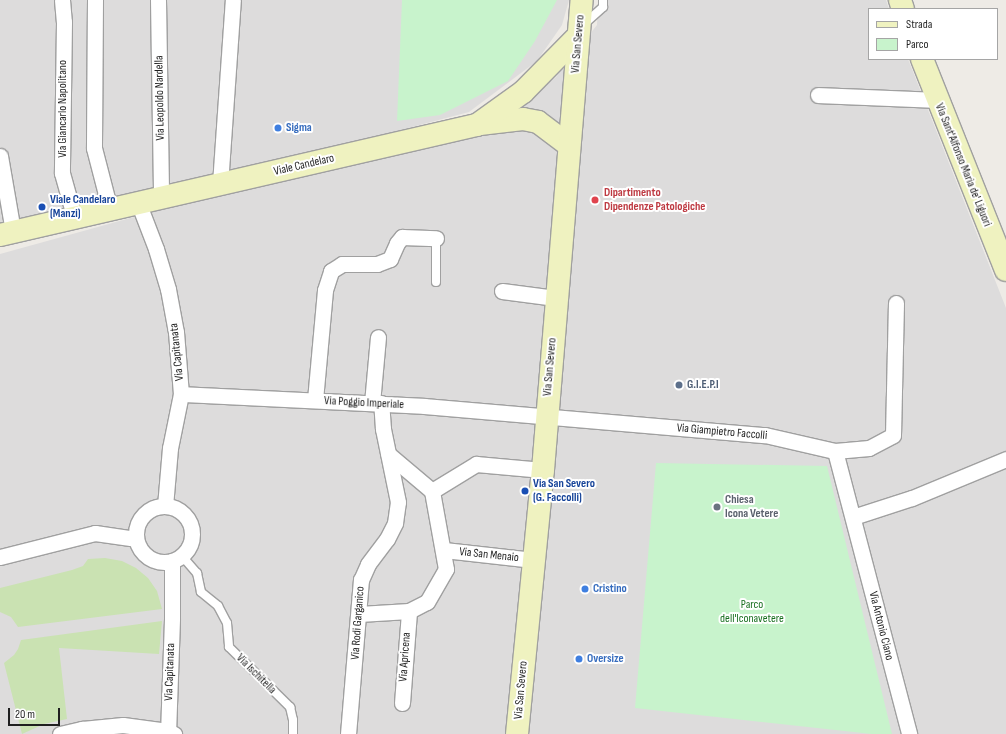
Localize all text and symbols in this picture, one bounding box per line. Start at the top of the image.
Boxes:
legend [868,8,998,60]
street label: Via San Severo [568,14,588,74]
text: Strada [906,17,932,32]
text: Parco [906,37,929,52]
street label: Via Leopoldo Nardella [152,55,168,141]
street label: Via Giancarlo Napolitano [56,60,70,158]
street label: Via Sant'Alfonso Maria de' Liguori [932,101,994,229]
place label: Sigma [286,121,312,135]
marker: Sigma [273,123,283,133]
street label: Viale Candelaro [272,151,336,179]
place label: Dipartimento Dipendenze Patologiche [604,186,705,214]
place label: Viale Candelaro (Manzi) [50,193,115,221]
marker: Dipartimento Dipendenze Patologiche [589,194,601,206]
marker: Viale Candelaro (Manzi) [37,202,47,212]
street label: Via Capitanata [167,323,187,381]
street label: Via San Severo [540,337,560,397]
place label: G.I.E.P.I [687,378,719,392]
marker: G.I.E.P.I [674,380,684,390]
street label: Via Poggio Imperiale [324,394,404,412]
street label: Via Giampietro Faccolli [676,421,768,443]
place label: Via San Severo (G. Faccolli) [533,477,595,505]
marker: Via San Severo (G. Faccolli) [520,486,530,496]
place label: Chiesa Icona Vetere [725,493,778,521]
marker: Chiesa Icona Vetere [712,502,722,512]
street label: Via San Menaio [458,545,520,565]
place label: Cristino [593,582,627,596]
marker: Cristino [580,584,590,594]
street label: Via Rodi Garganico [348,586,368,660]
street label: Via Antonio Ciano [866,590,896,662]
park label: Parco dell'Iconavetere [720,598,784,626]
street label: Via Apricena [396,632,414,682]
street label: Via Capitanata [162,643,178,701]
street label: Via Ischitella [233,651,279,697]
place label: Oversize [587,652,624,666]
marker: Oversize [574,654,584,664]
street label: Via San Severo [511,660,531,720]
scale bar [10,700,62,726]
text: 20 m [15,707,35,722]

